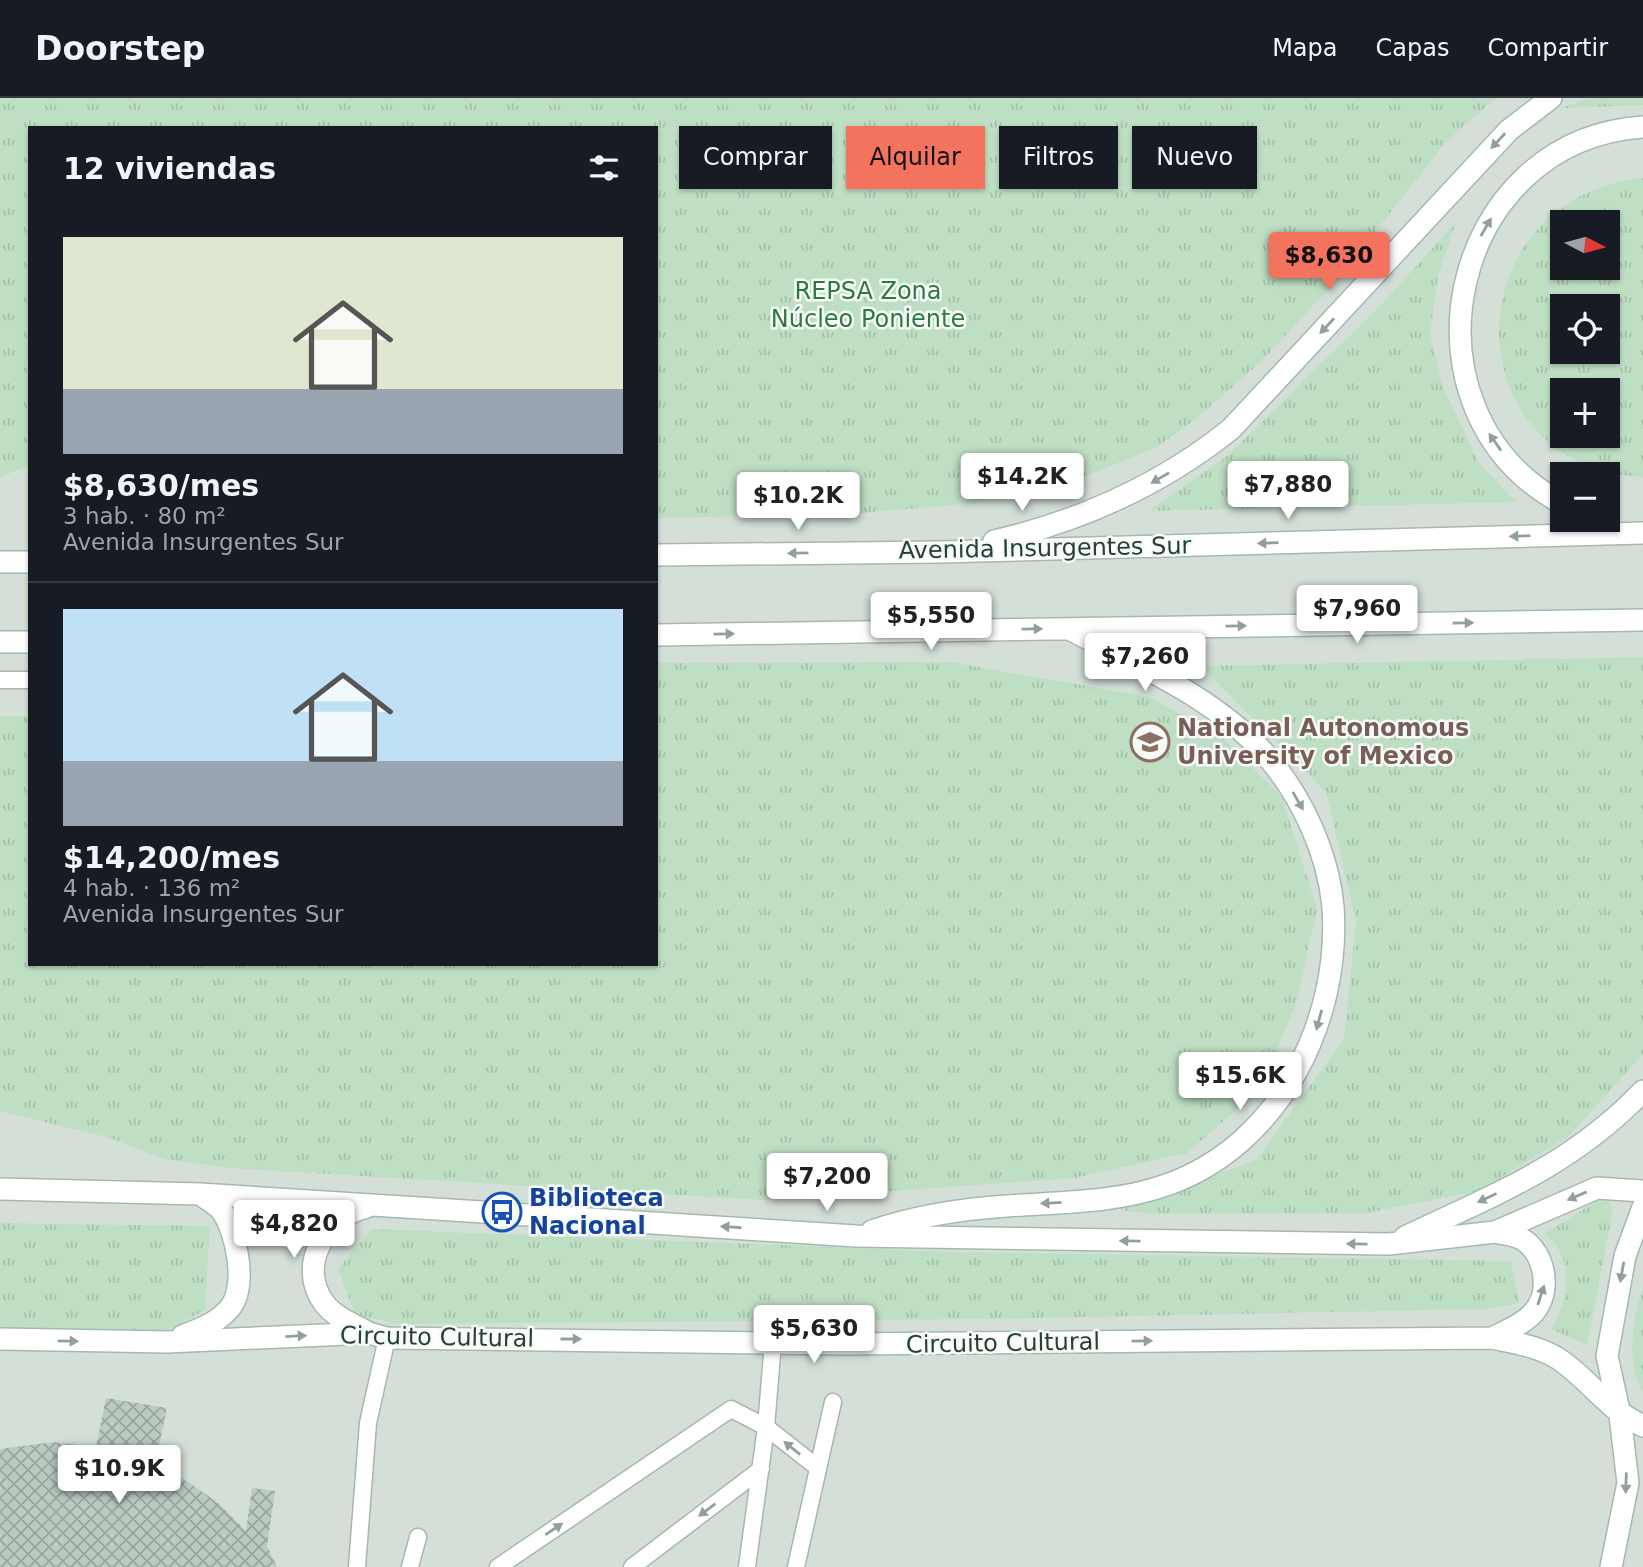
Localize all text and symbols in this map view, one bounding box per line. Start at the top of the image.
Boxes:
text: Doorstep [35,29,205,68]
text: Mapa [1272,34,1338,62]
text: Capas [1376,34,1449,62]
text: Compartir [1487,34,1608,62]
chip: Comprar [679,126,832,189]
chip: Alquilar [846,126,985,189]
chip: Filtros [999,126,1118,189]
chip: Nuevo [1132,126,1257,189]
one-way arrow [1491,132,1507,149]
icon: filters [585,149,623,187]
text: 12 viviendas [63,151,276,186]
north arrow [1550,210,1620,280]
map controls [1550,210,1620,532]
one-way arrow [1480,218,1492,237]
pin: $8,630 [1272,232,1386,292]
text: $8,630 [1285,242,1373,268]
park label: REPSA Zona Núcleo Poniente [771,277,965,333]
icon: home [280,282,406,408]
button: locate [1550,294,1620,364]
one-way arrow [1319,317,1335,334]
button: + [1550,378,1620,448]
one-way arrow [1488,433,1502,451]
pin: $14.2K [965,454,1079,513]
pin: $7,880 [1231,462,1345,521]
button: − [1550,462,1620,532]
text: $14.2K [977,463,1067,489]
text: $8,630/mes [63,468,259,503]
text: $7,880 [1244,471,1332,497]
pin: $10.2K [741,472,855,532]
one-way arrow [1150,472,1170,484]
text: $10.2K [753,482,843,508]
text: 3 hab. · 80 m² [63,503,226,529]
text: Avenida Insurgentes Sur [63,529,344,555]
one-way arrow [1509,530,1531,542]
street label: Avenida Insurgentes Sur [898,531,1192,565]
one-way arrow [1257,537,1279,548]
one-way arrow [787,547,809,559]
pin: $7,960 [1300,586,1414,645]
pin: $5,550 [874,592,988,652]
text: $7,960 [1313,595,1401,621]
text: $5,550 [887,602,975,628]
one-way arrow [1452,617,1474,629]
one-way arrow [1225,620,1247,632]
one-way arrow [1021,624,1043,635]
one-way arrow [713,628,735,640]
pin: $7,260 [1088,634,1202,693]
text: $7,260 [1101,643,1189,669]
icon: home [280,654,406,780]
place label: National Autonomous University of Mexico [1177,714,1469,770]
school or university icon: National Autonomous University of Mexico [1129,721,1171,763]
one-way arrow [1292,791,1304,810]
text: $14,200/mes [63,840,280,875]
text: 4 hab. · 136 m² [63,875,240,901]
text: Avenida Insurgentes Sur [63,901,344,927]
one-way arrow [1313,1010,1324,1032]
pin: $15.6K [1183,1052,1297,1112]
text: $15.6K [1195,1062,1285,1088]
pin: $7,200 [770,1154,884,1213]
text: $7,200 [783,1163,871,1189]
place label: Biblioteca Nacional [529,1184,664,1240]
bus stop icon: Biblioteca Nacional [481,1191,523,1233]
one-way arrow [1566,1191,1587,1202]
one-way arrow [1477,1192,1497,1204]
one-way arrow [1039,1198,1061,1209]
pin: $4,820 [237,1200,351,1260]
text: $4,820 [250,1210,338,1236]
one-way arrow [720,1221,742,1232]
one-way arrow [1119,1236,1141,1247]
one-way arrow [1346,1238,1368,1250]
one-way arrow [1616,1261,1627,1283]
one-way arrow [1536,1284,1546,1305]
pin: $5,630 [757,1306,871,1365]
text: $5,630 [770,1315,858,1341]
street label: Circuito Cultural [340,1321,534,1353]
street label: Circuito Cultural [906,1327,1100,1359]
one-way arrow [285,1331,307,1342]
one-way arrow [561,1333,583,1345]
one-way arrow [57,1335,79,1347]
one-way arrow [1131,1335,1153,1347]
one-way arrow [784,1440,802,1455]
pin: $10.9K [62,1446,176,1505]
text: $10.9K [74,1455,164,1481]
one-way arrow [1620,1472,1631,1494]
one-way arrow [698,1503,716,1517]
one-way arrow [545,1522,563,1536]

